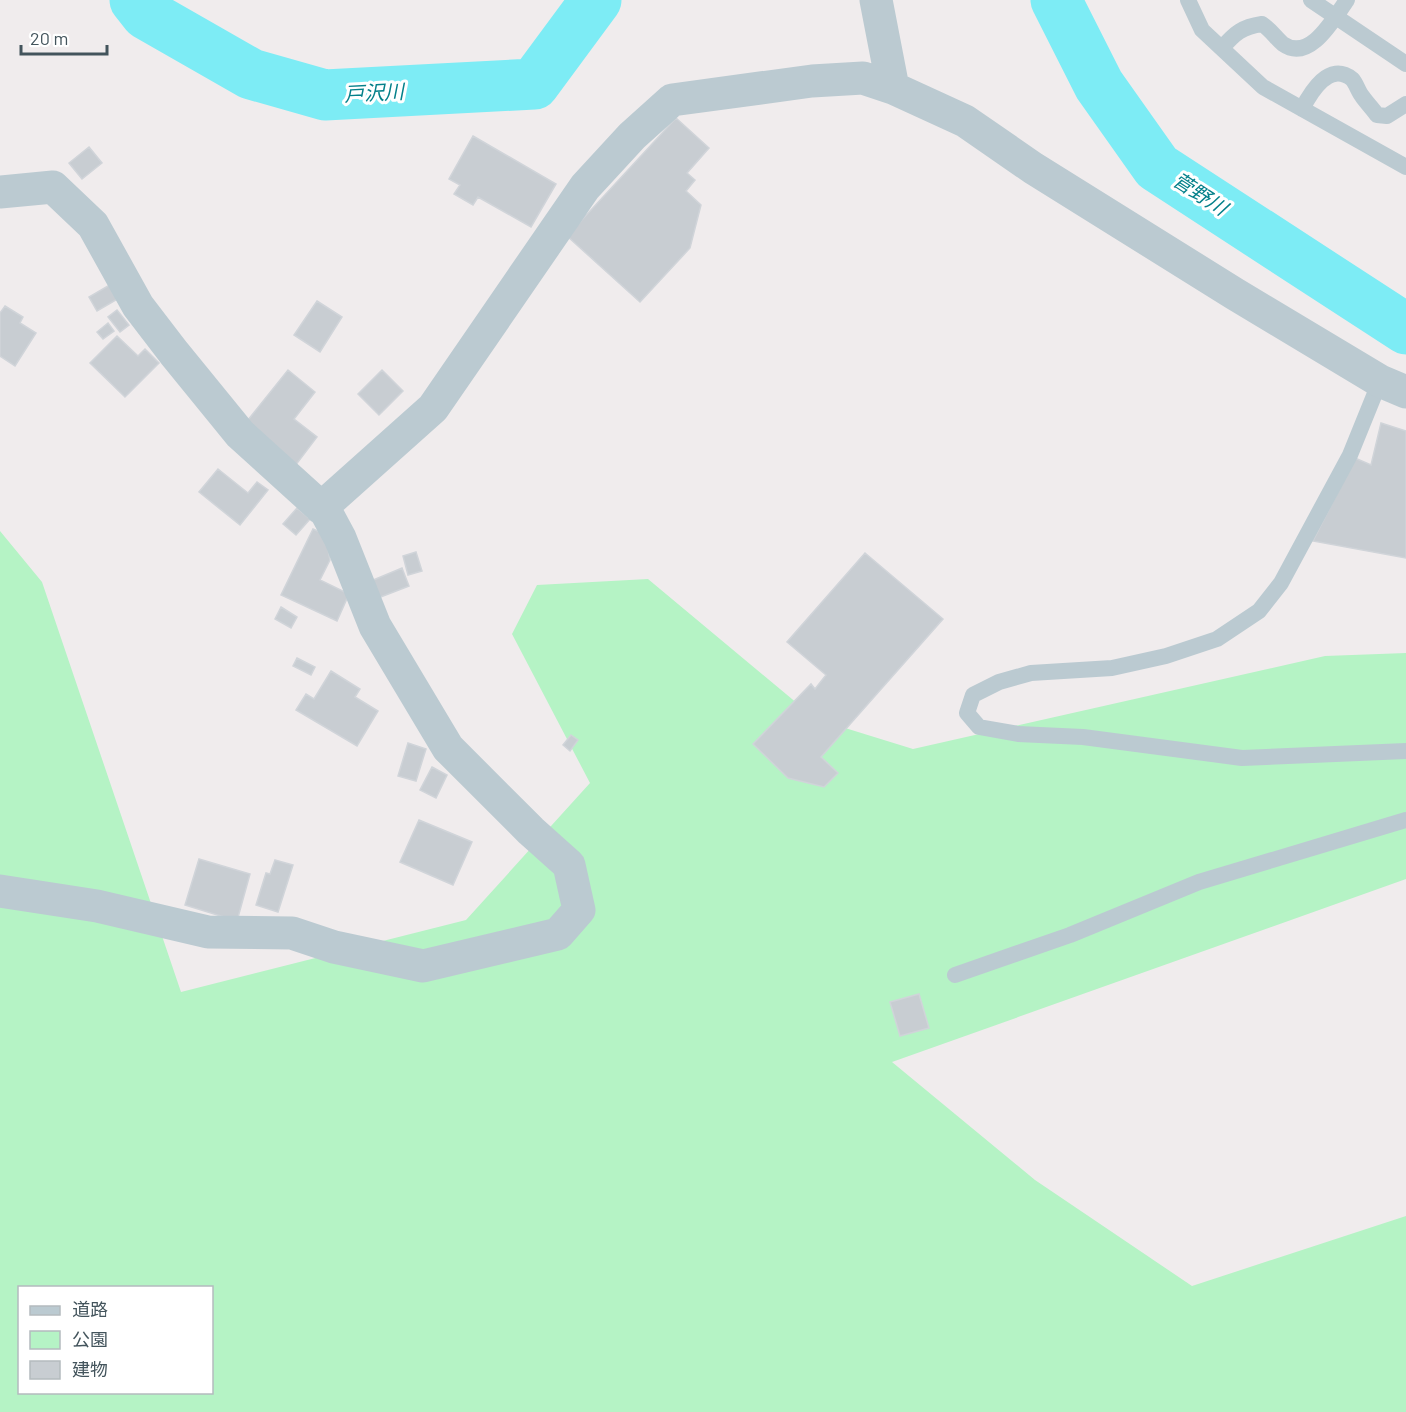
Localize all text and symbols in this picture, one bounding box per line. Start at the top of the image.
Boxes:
scale bar [21,18,106,56]
text: 20 m [30,27,68,49]
water label: 戸沢川 [343,78,407,106]
water label: 菅野川 [1169,167,1234,221]
legend [18,1286,213,1394]
text: 道路 [72,1298,108,1320]
text: 公園 [72,1328,108,1350]
text: 建物 [72,1358,108,1380]

